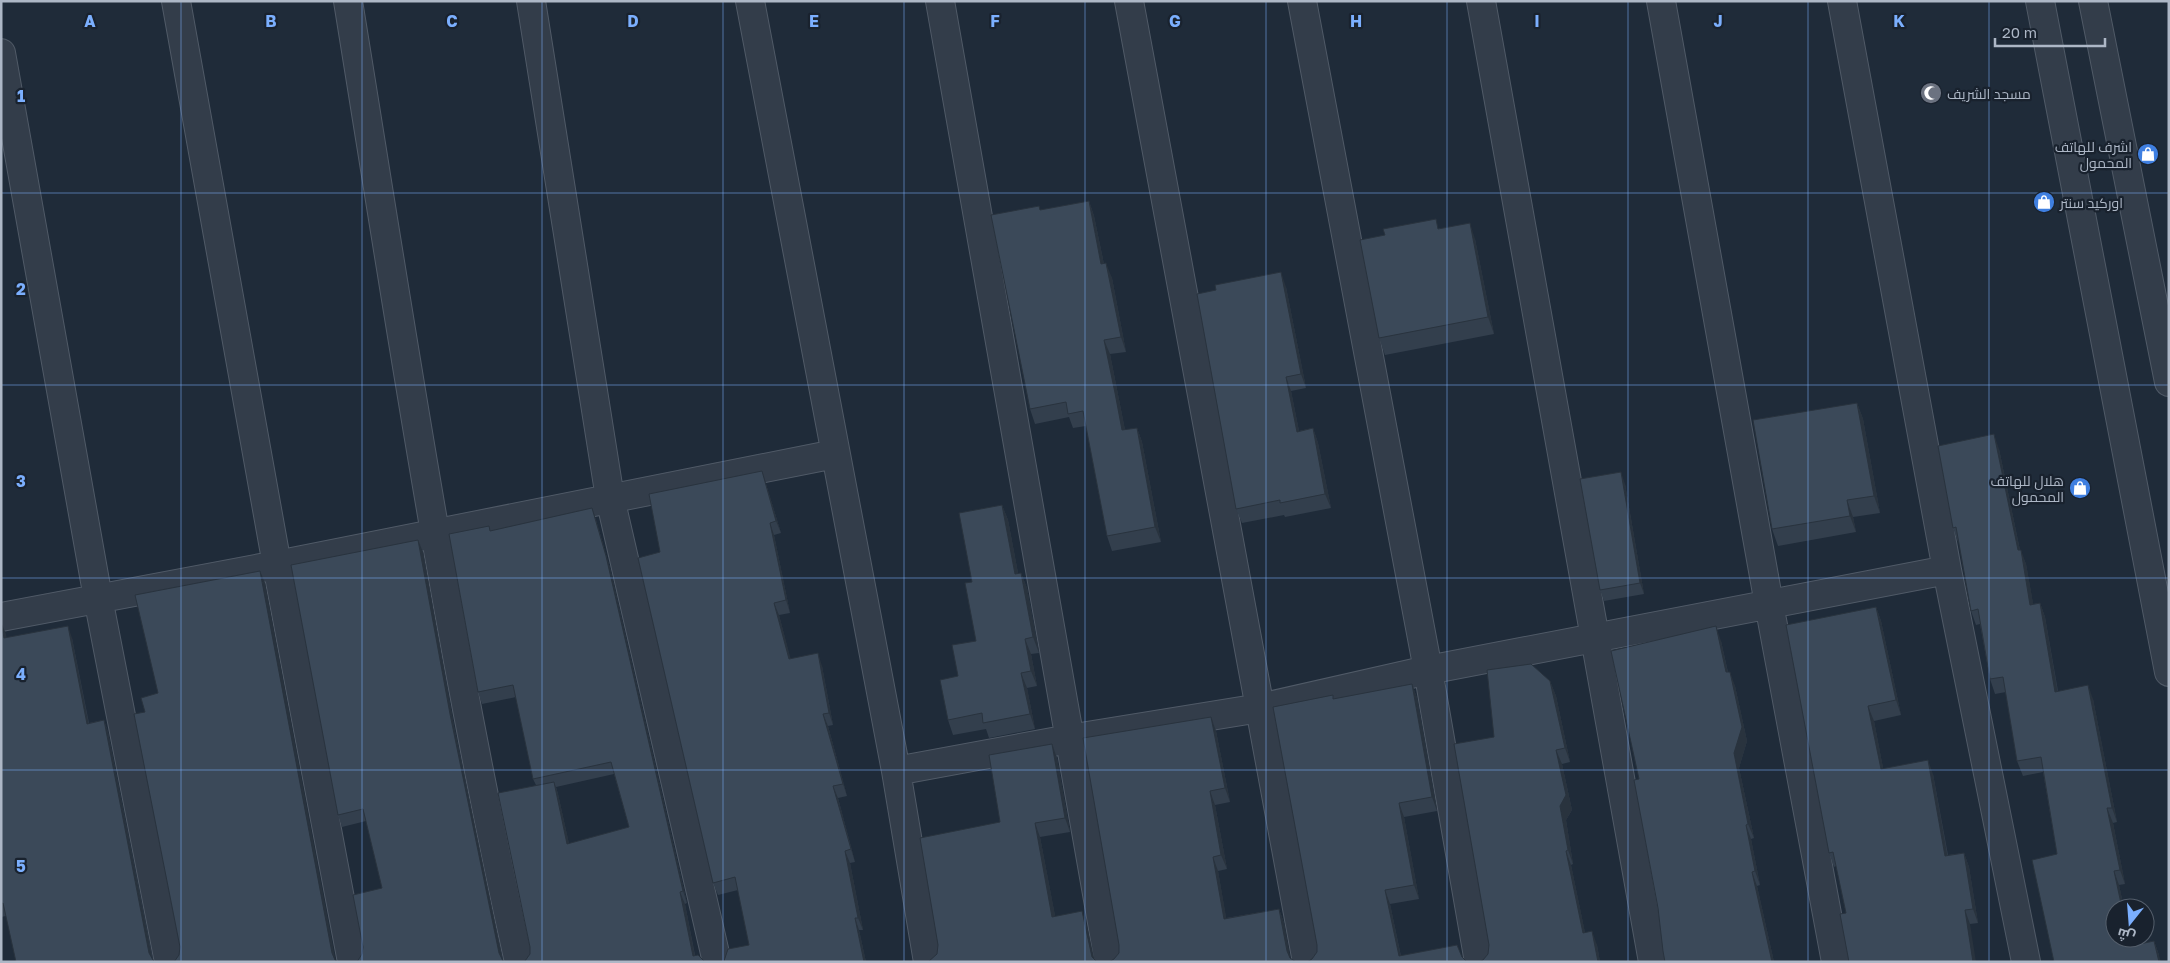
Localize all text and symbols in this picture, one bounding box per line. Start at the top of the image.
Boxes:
text: A [84,11,96,31]
text: B [265,11,277,31]
text: C [446,11,458,31]
text: D [627,11,639,31]
text: E [809,11,819,31]
text: F [990,11,1000,31]
text: G [1169,11,1181,31]
text: H [1350,11,1362,31]
text: I [1534,11,1540,31]
text: J [1713,11,1723,31]
text: K [1893,11,1905,31]
scale bar [1995,15,2105,47]
text: 20 m [2002,23,2037,41]
mosque icon: مسجد الشريف [1919,81,1943,105]
place label: مسجد الشريف [1947,85,2031,102]
text: 1 [17,86,25,106]
place label: اشرف للهاتف المحمول [2055,138,2132,172]
shop icon: اشرف للهاتف المحمول [2136,142,2160,166]
shop icon: اوركيد سنتر [2032,190,2056,214]
place label: اوركيد سنتر [2059,194,2123,211]
text: 2 [16,279,26,299]
text: 3 [16,471,26,491]
place label: هلال للهاتف المحمول [1991,472,2064,506]
shop icon: هلال للهاتف المحمول [2068,476,2092,500]
text: 4 [16,664,26,684]
text: 5 [16,856,26,876]
north arrow [2105,898,2155,948]
text: ش [2115,924,2137,947]

